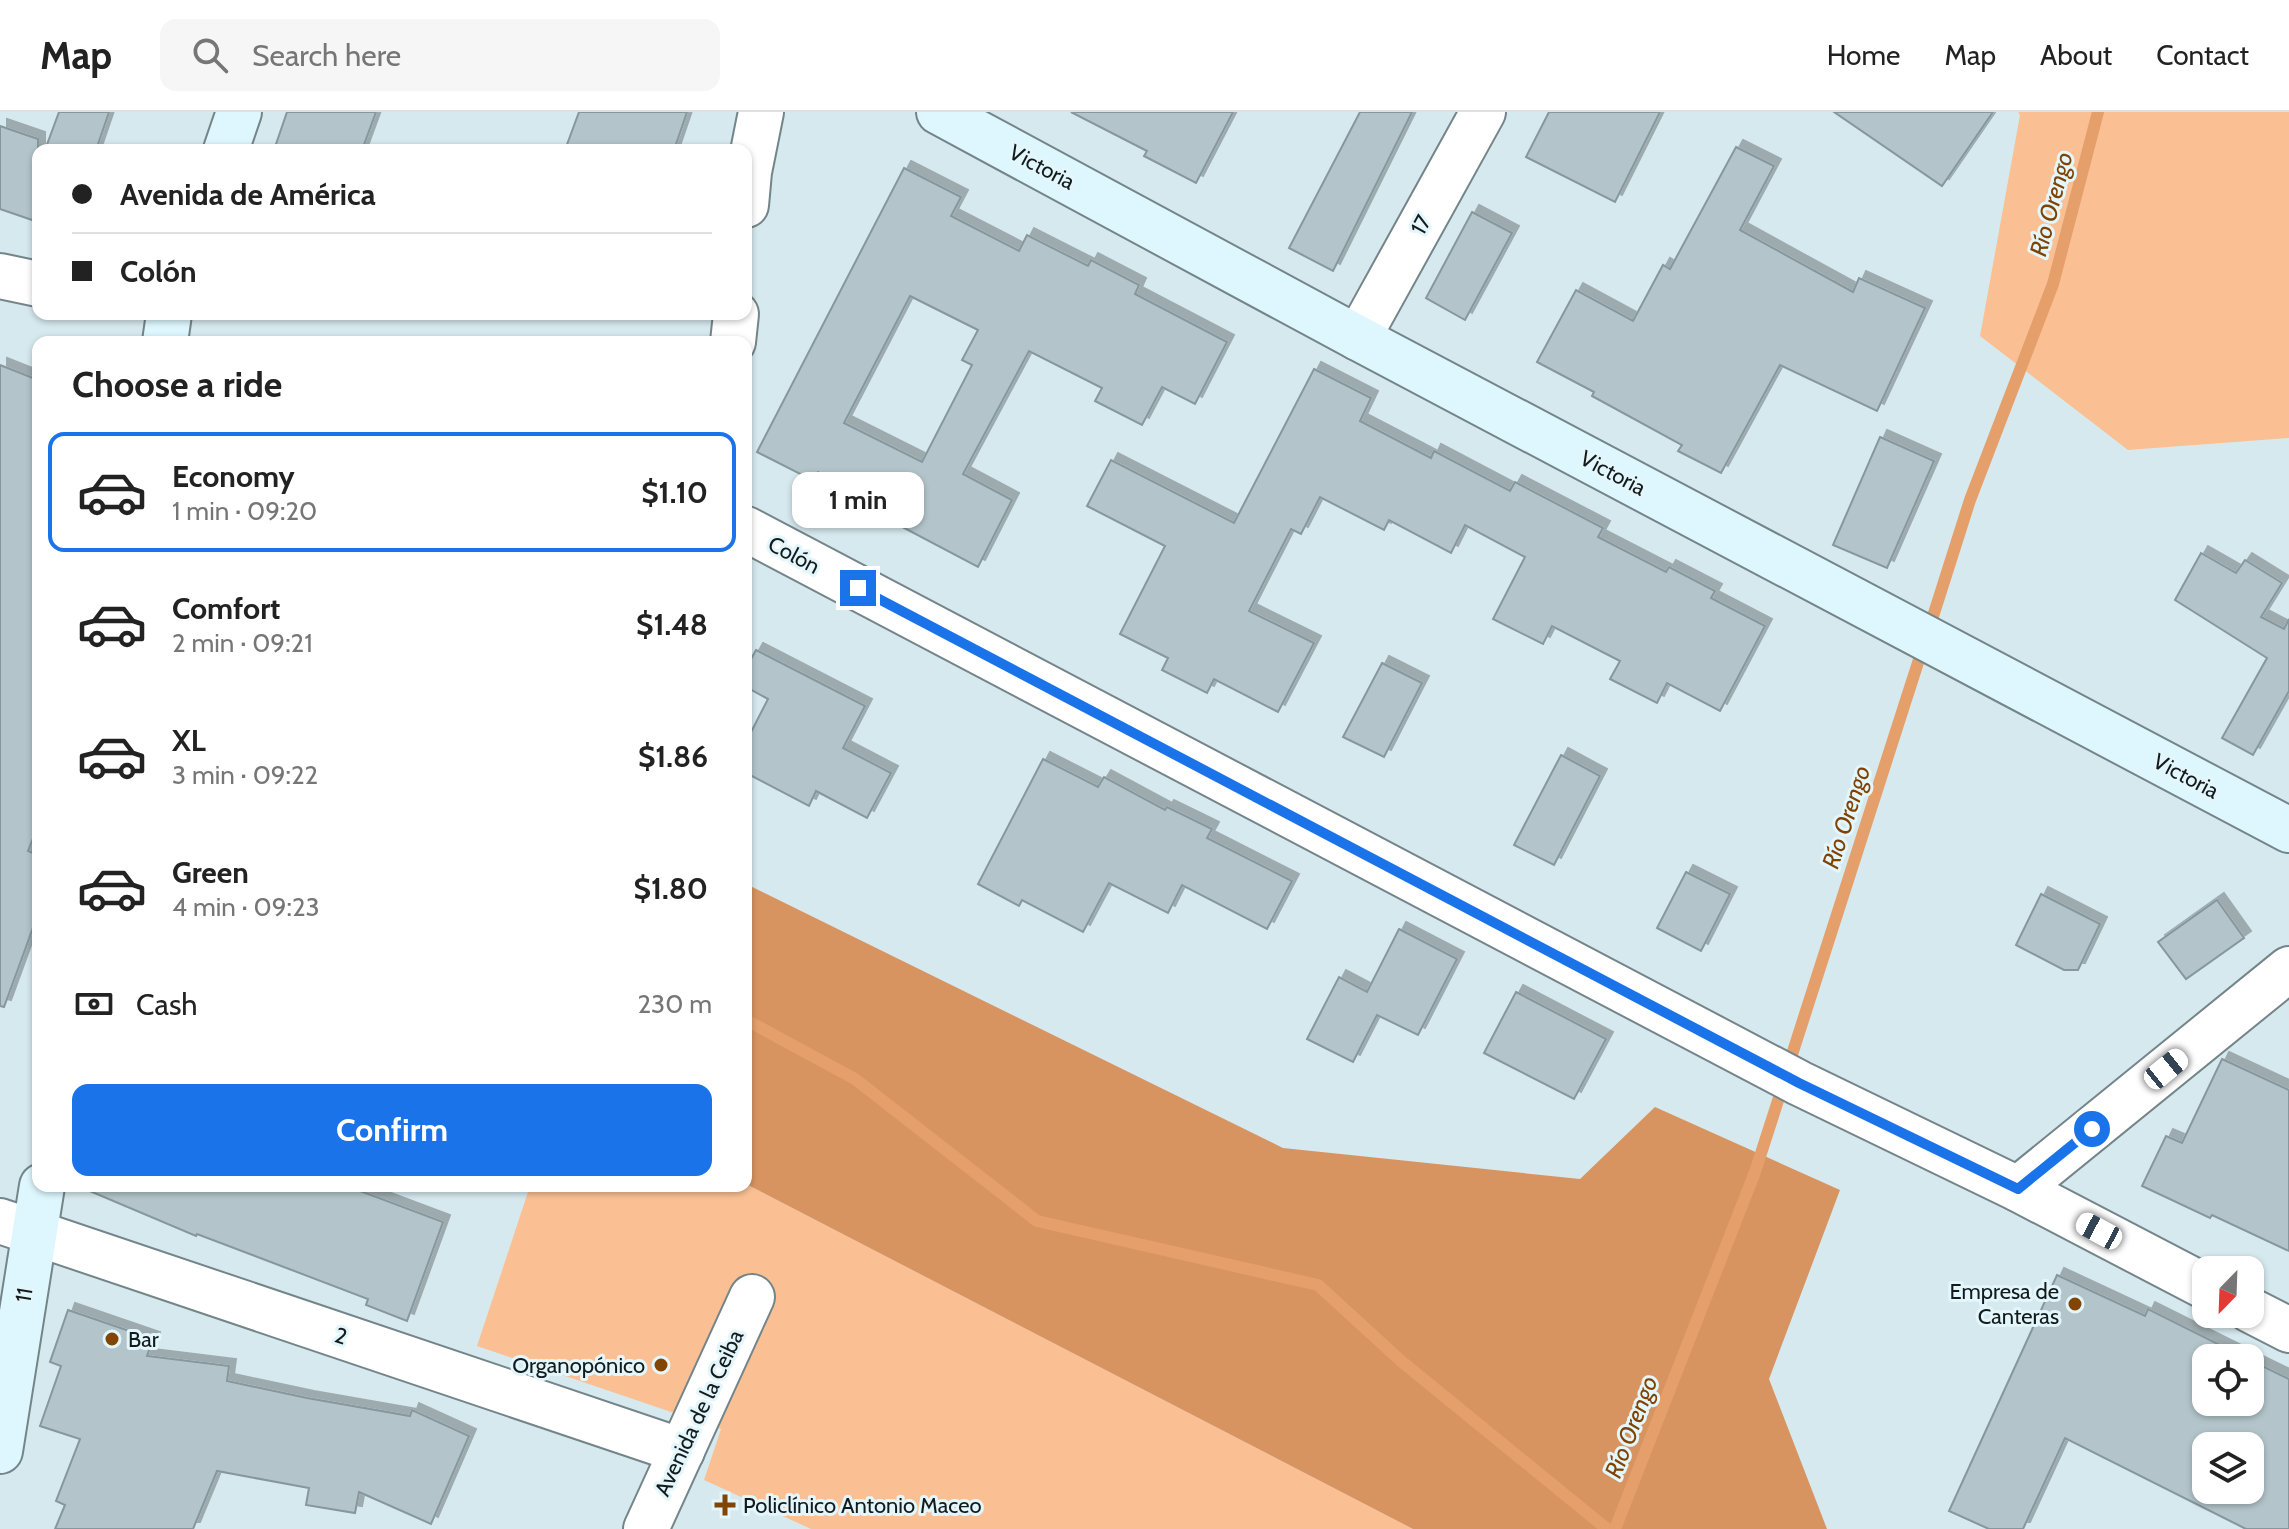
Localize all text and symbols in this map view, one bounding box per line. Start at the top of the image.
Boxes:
search box [160,19,720,91]
text: Map [40,32,112,79]
icon: search [188,33,232,77]
text: Search here [252,37,401,74]
text: Home [1827,38,1900,72]
text: Map [1944,38,1996,72]
text: About [2040,38,2112,72]
text: Contact [2156,38,2249,72]
street label: Victoria [1004,138,1080,196]
water label: Río Orengo [2023,149,2079,259]
text: Avenida de América [120,176,376,213]
street label: 17 [1405,210,1437,240]
text: Colón [120,253,196,290]
text: Choose a ride [72,362,282,406]
street label: Victoria [1575,444,1651,502]
icon: car [76,456,148,528]
text: Economy [172,458,295,495]
callout: 1 min [792,472,924,528]
text: $1.10 [641,474,708,511]
text: 1 min [829,484,887,516]
text: 1 min · 09:20 [172,495,317,527]
street label: Colón [763,530,825,580]
route end [840,570,876,606]
icon: car [76,588,148,660]
text: Comfort [172,590,280,627]
text: $1.48 [636,606,708,643]
text: 2 min · 09:21 [172,627,313,659]
icon: car [76,720,148,792]
text: XL [172,722,206,759]
text: $1.86 [638,738,708,775]
street label: Victoria [2148,747,2224,805]
text: 3 min · 09:22 [172,759,318,791]
water label: Río Orengo [1816,762,1876,872]
icon: car [76,852,148,924]
text: Green [172,854,249,891]
text: $1.80 [634,870,708,907]
text: 4 min · 09:23 [172,891,320,923]
icon: cash [72,982,116,1026]
text: Cash [136,986,198,1023]
text: 230 m [638,988,712,1020]
car [2140,1045,2192,1093]
button: Confirm [72,1084,712,1176]
route start [2074,1111,2110,1147]
car [2072,1209,2126,1253]
north arrow [2192,1256,2264,1328]
map controls [2192,1256,2264,1504]
place label: Empresa de Canteras [1949,1278,2059,1330]
street label: 11 [10,1286,38,1304]
marker: Empresa de Canteras [2066,1295,2084,1313]
street label: 2 [331,1321,351,1351]
street label: Avenida de la Ceiba [649,1325,750,1500]
place label: Bar [128,1326,159,1353]
marker: Bar [103,1330,121,1348]
button: locate [2192,1344,2264,1416]
place label: Organopónico [512,1352,645,1379]
marker: Organopónico [652,1356,670,1374]
water label: Río Orengo [1598,1372,1664,1482]
button: layers [2192,1432,2264,1504]
place label: Policlínico Antonio Maceo [743,1492,982,1519]
marker: Policlínico Antonio Maceo [714,1494,736,1516]

